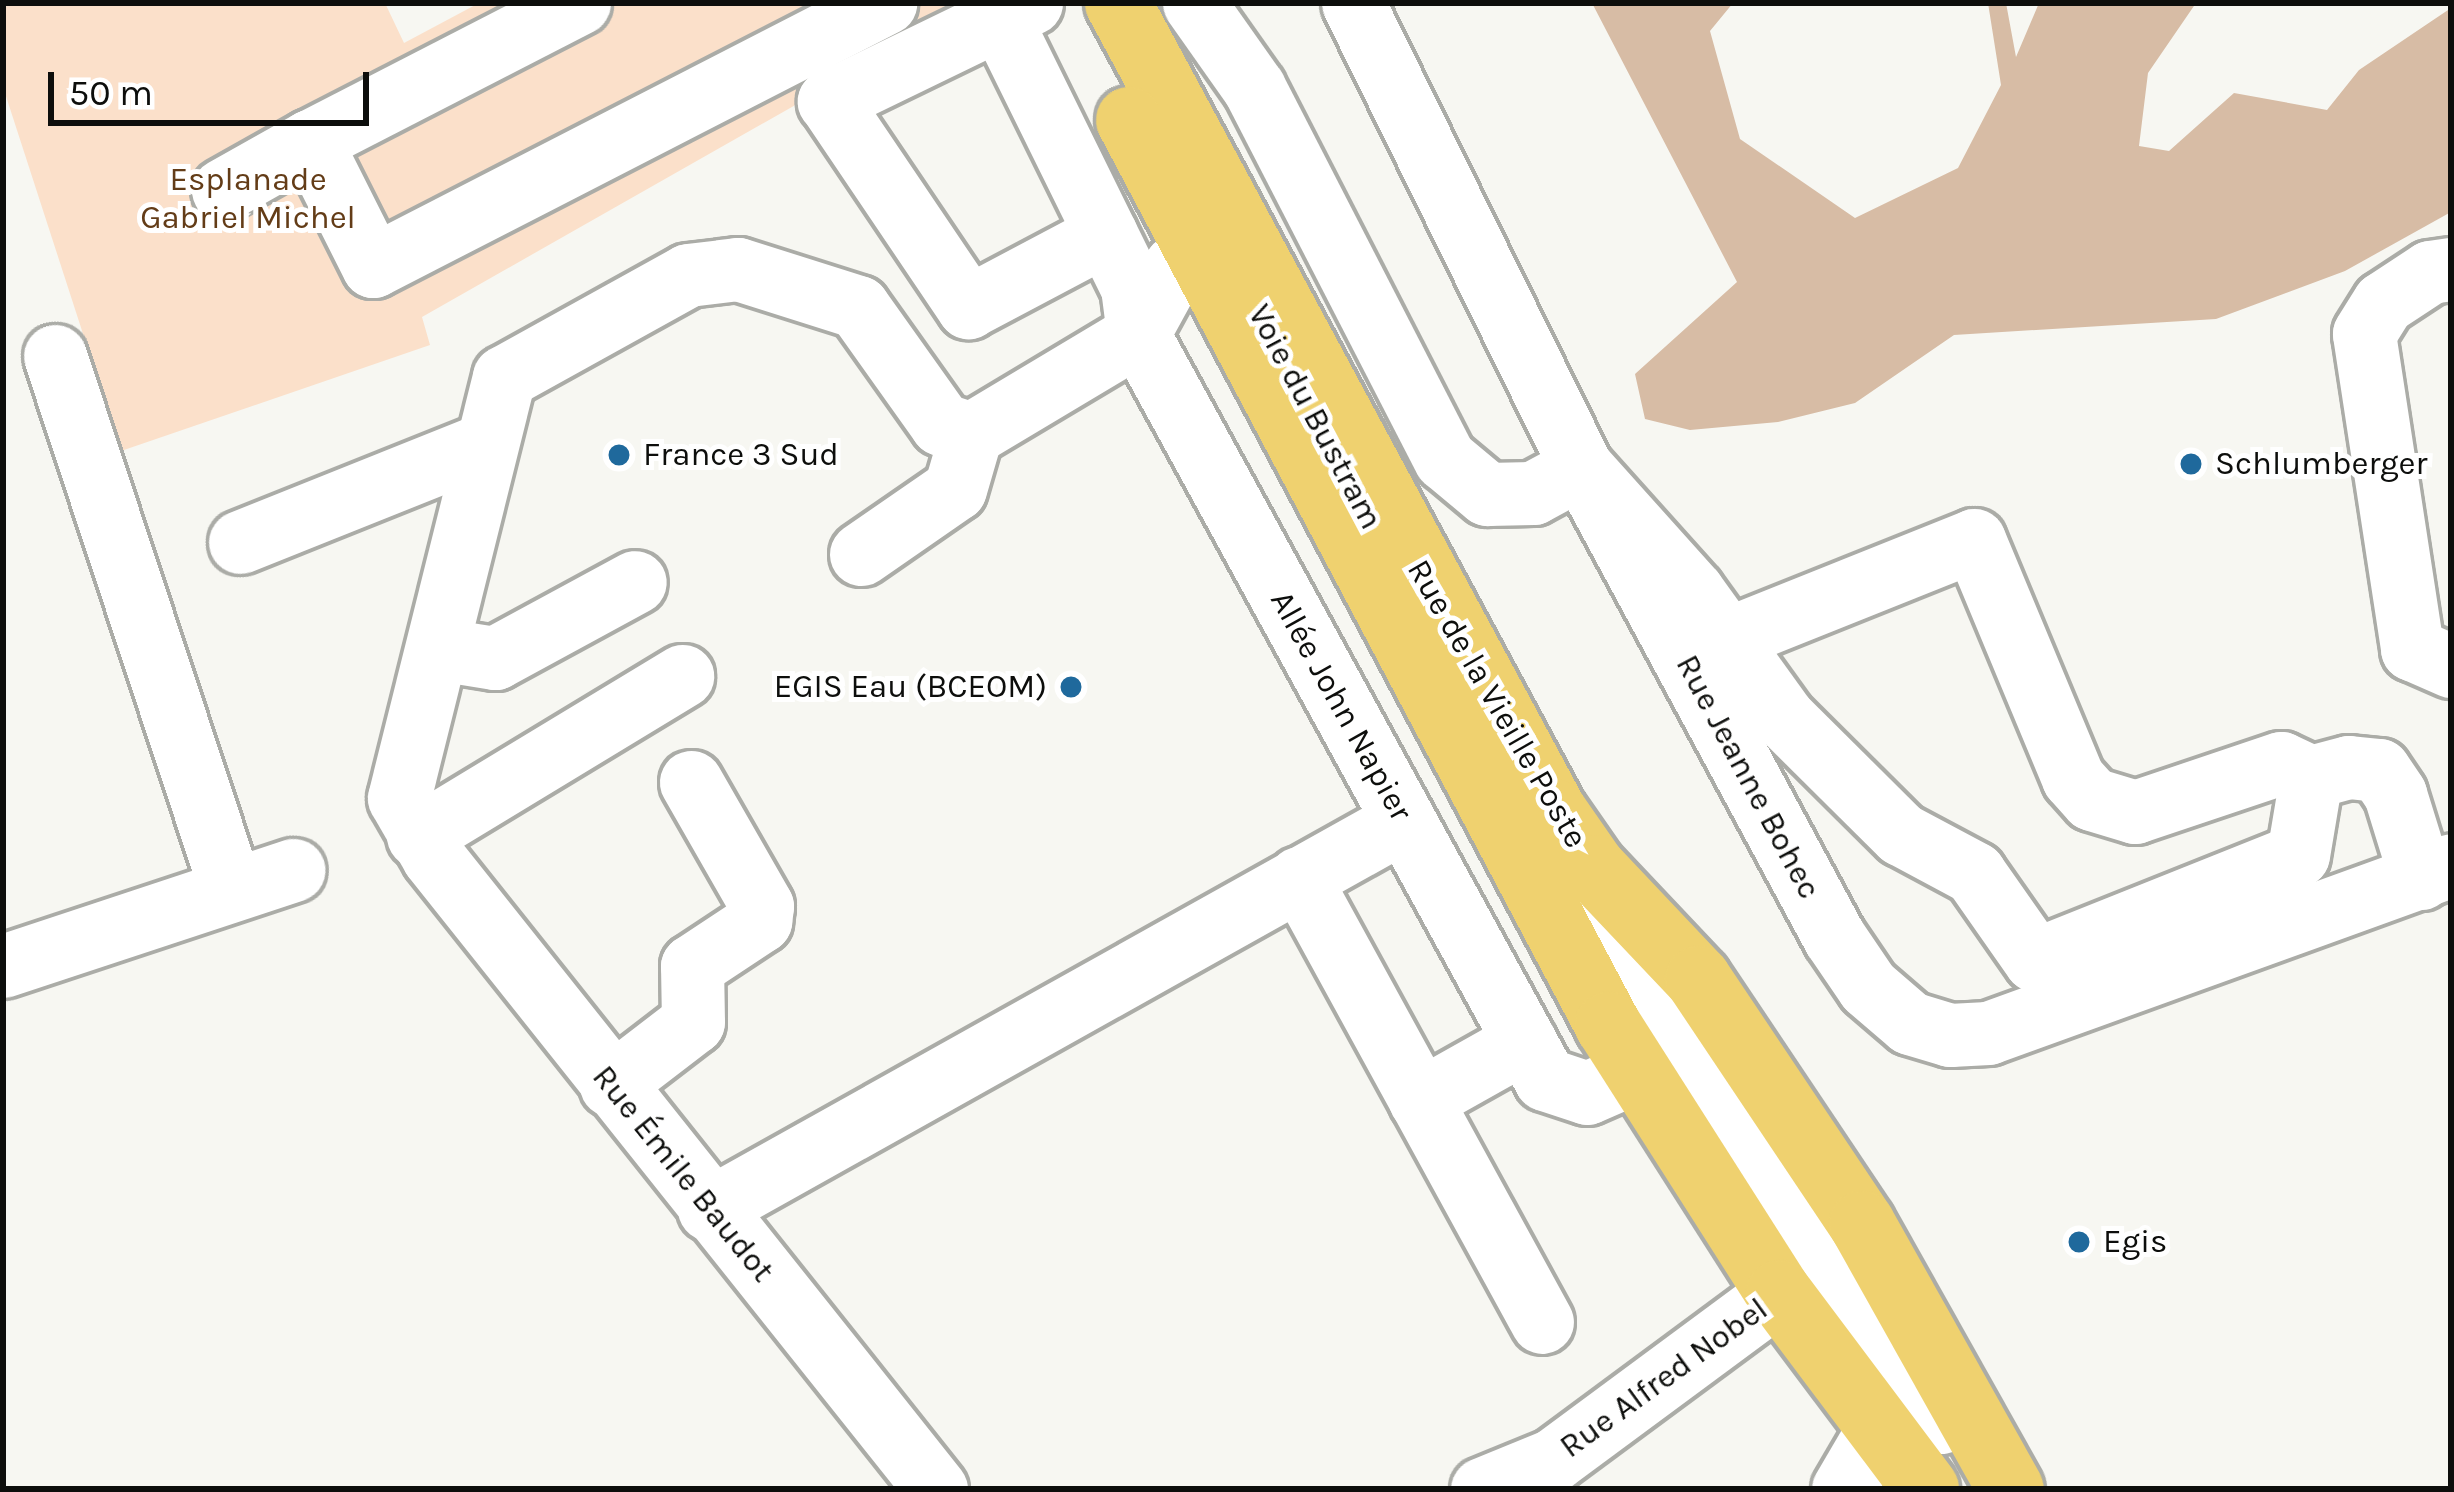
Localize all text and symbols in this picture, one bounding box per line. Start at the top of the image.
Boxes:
scale bar [54,48,375,122]
text: 50 m [69,72,153,114]
park label: Esplanade Gabriel Michel [140,160,356,238]
street label: Voie du Bustram [1239,298,1391,536]
place label: France 3 Sud [643,435,839,475]
marker: France 3 Sud [606,442,632,468]
place label: Schlumberger [2215,444,2427,484]
marker: Schlumberger [2178,451,2204,477]
street label: Rue de la Vieille Poste [1398,553,1596,855]
street label: Allée John Napier [1261,584,1421,828]
street label: Rue Jeanne Bohec [1667,648,1829,906]
place label: EGIS Eau (BCEOM) [774,667,1047,707]
marker: EGIS Eau (BCEOM) [1058,674,1084,700]
street label: Rue Émile Baudot [584,1058,782,1290]
place label: Egis [2103,1222,2167,1262]
marker: Egis [2066,1229,2092,1255]
street label: Rue Alfred Nobel [1552,1289,1776,1467]

